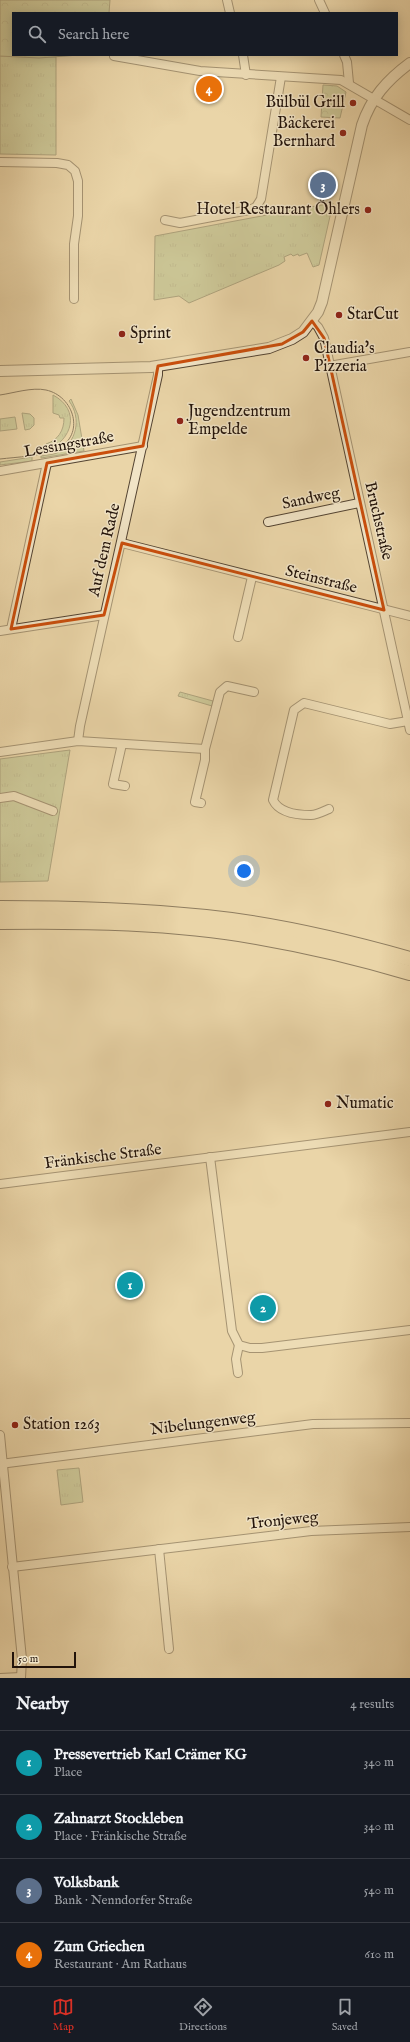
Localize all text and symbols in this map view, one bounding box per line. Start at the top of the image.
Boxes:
search box [12,12,398,56]
icon: search [26,23,48,45]
text: Search here [58,25,129,44]
pin: 4 [196,74,222,104]
place label: Bülbül Grill [265,93,346,113]
marker: Bülbül Grill [348,98,358,108]
place label: Bäckerei Bernhard [273,114,335,152]
marker: Bäckerei Bernhard [338,128,348,138]
pin: 3 [310,170,336,200]
place label: Hotel Restaurant Öhlers [196,199,360,220]
marker: Hotel Restaurant Öhlers [363,205,373,215]
place label: StarCut [347,305,399,325]
marker: StarCut [334,310,344,320]
place label: Sprint [130,324,171,344]
marker: Sprint [117,329,127,339]
place label: Claudia's Pizzeria [314,339,375,377]
marker: Claudia's Pizzeria [301,353,311,363]
place label: Jugendzentrum Empelde [186,402,291,440]
marker: Jugendzentrum Empelde [175,416,185,426]
street label: Lessingstraße [22,427,116,463]
street label: Bruchstraße [359,480,397,562]
street label: Sandweg [280,483,342,515]
street label: Auf dem Rade [84,501,125,600]
street label: Steinstraße [283,561,359,599]
your location [234,861,254,881]
place label: Numatic [336,1094,394,1114]
marker: Numatic [323,1099,333,1109]
street label: Fränkische Straße [43,1140,163,1174]
pin: 1 [117,1270,143,1300]
pin: 2 [250,1293,276,1323]
street label: Nibelungenweg [149,1408,257,1440]
place label: Station 1263 [23,1415,100,1435]
marker: Station 1263 [10,1420,20,1430]
street label: Tronjeweg [247,1507,320,1535]
scale bar [12,1650,76,1669]
text: 50 m [18,1652,38,1666]
text: Nearby [16,1694,69,1715]
text: 4 results [350,1696,394,1713]
text: Pressevertrieb Karl Crämer KG [54,1745,247,1764]
text: 1 [27,1754,31,1771]
text: 340 m [364,1754,394,1771]
text: Place [54,1764,82,1781]
text: Zahnarzt Stockleben [54,1809,184,1828]
text: 2 [26,1818,32,1835]
text: 340 m [364,1818,394,1835]
text: Place · Fränkische Straße [54,1828,187,1845]
text: Volksbank [54,1873,119,1892]
text: 3 [27,1882,31,1899]
text: 540 m [364,1882,394,1899]
text: Bank · Nenndorfer Straße [54,1892,192,1909]
text: Zum Griechen [54,1937,145,1956]
text: 4 [26,1946,32,1963]
text: 610 m [365,1946,394,1963]
text: Restaurant · Am Rathaus [54,1956,187,1973]
tab: Map [52,1996,74,2034]
tab: Directions [179,1996,227,2034]
tab: Saved [332,1996,358,2034]

